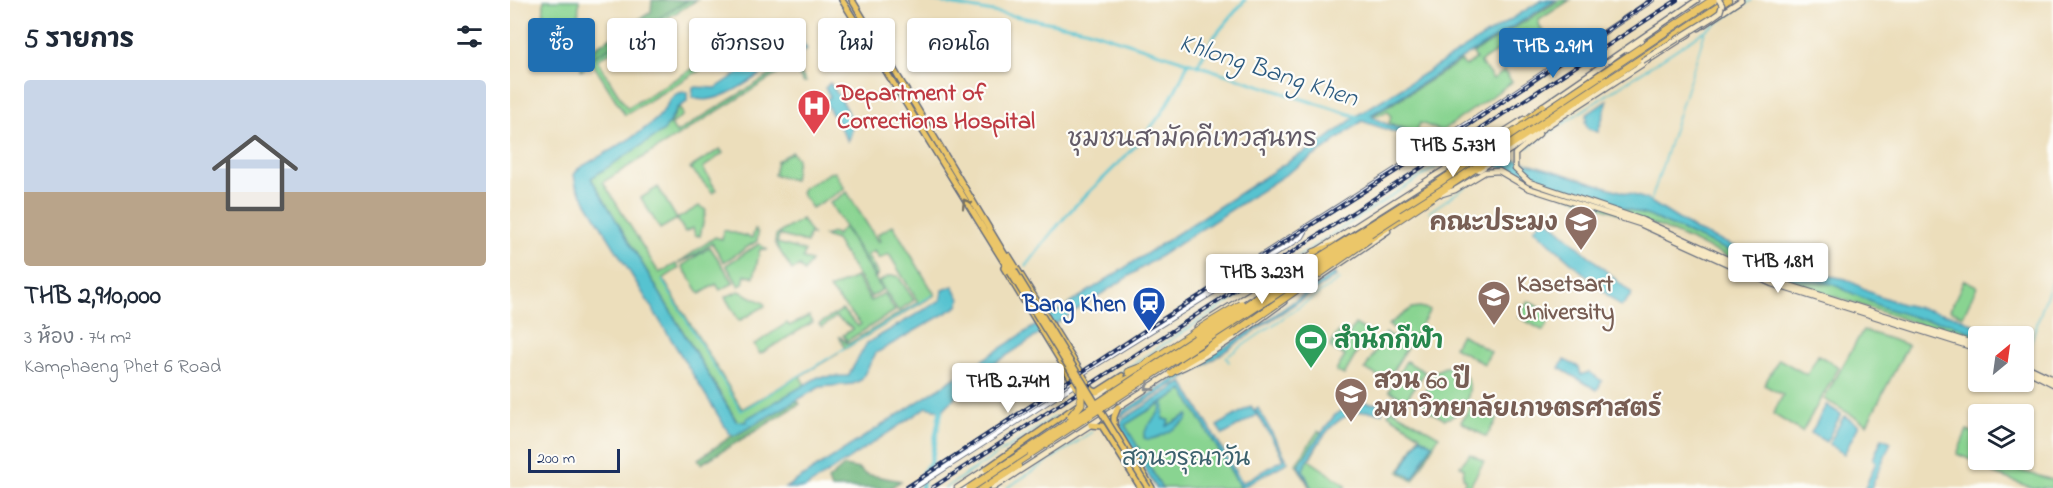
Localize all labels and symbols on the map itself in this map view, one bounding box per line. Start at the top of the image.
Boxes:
water label: Khlong Bang Khen [1174,25,1363,119]
pin: THB 2.91M [1484,28,1622,79]
place label: Department of Corrections Hospital [836,77,1035,140]
hospital icon: Department of Corrections Hospital [796,88,832,135]
district label: ชุมชนสามัคคีเทวสุนทร [1067,121,1317,159]
pin: THB 5.73M [1384,127,1522,178]
one-way arrow [961,199,973,209]
school or university icon: คณะประมง [1563,204,1599,251]
place label: คณะประมง [1430,207,1558,242]
pin: THB 1.8M [1716,243,1840,294]
pin: THB 3.23M [1193,254,1331,305]
place label: Kasetsart University [1517,268,1614,332]
school or university icon: Kasetsart University [1476,279,1512,326]
station icon: Bang Khen [1131,285,1167,332]
place label: Bang Khen [1022,288,1126,324]
sports icon: สำนักกีฬา [1293,322,1329,369]
place label: สำนักกีฬา [1334,323,1443,360]
north arrow [1968,326,2034,392]
pin: THB 2.74M [939,363,1077,414]
place label: สวน 60 ปี มหาวิทยาลัยเกษตรศาสตร์ [1374,364,1662,428]
school or university icon: สวน 60 ปี มหาวิทยาลัยเกษตรศาสตร์ [1333,376,1369,423]
one-way arrow [1145,380,1155,392]
park label: สวนวรุณาวัน [1122,442,1250,477]
scale bar [528,446,620,474]

